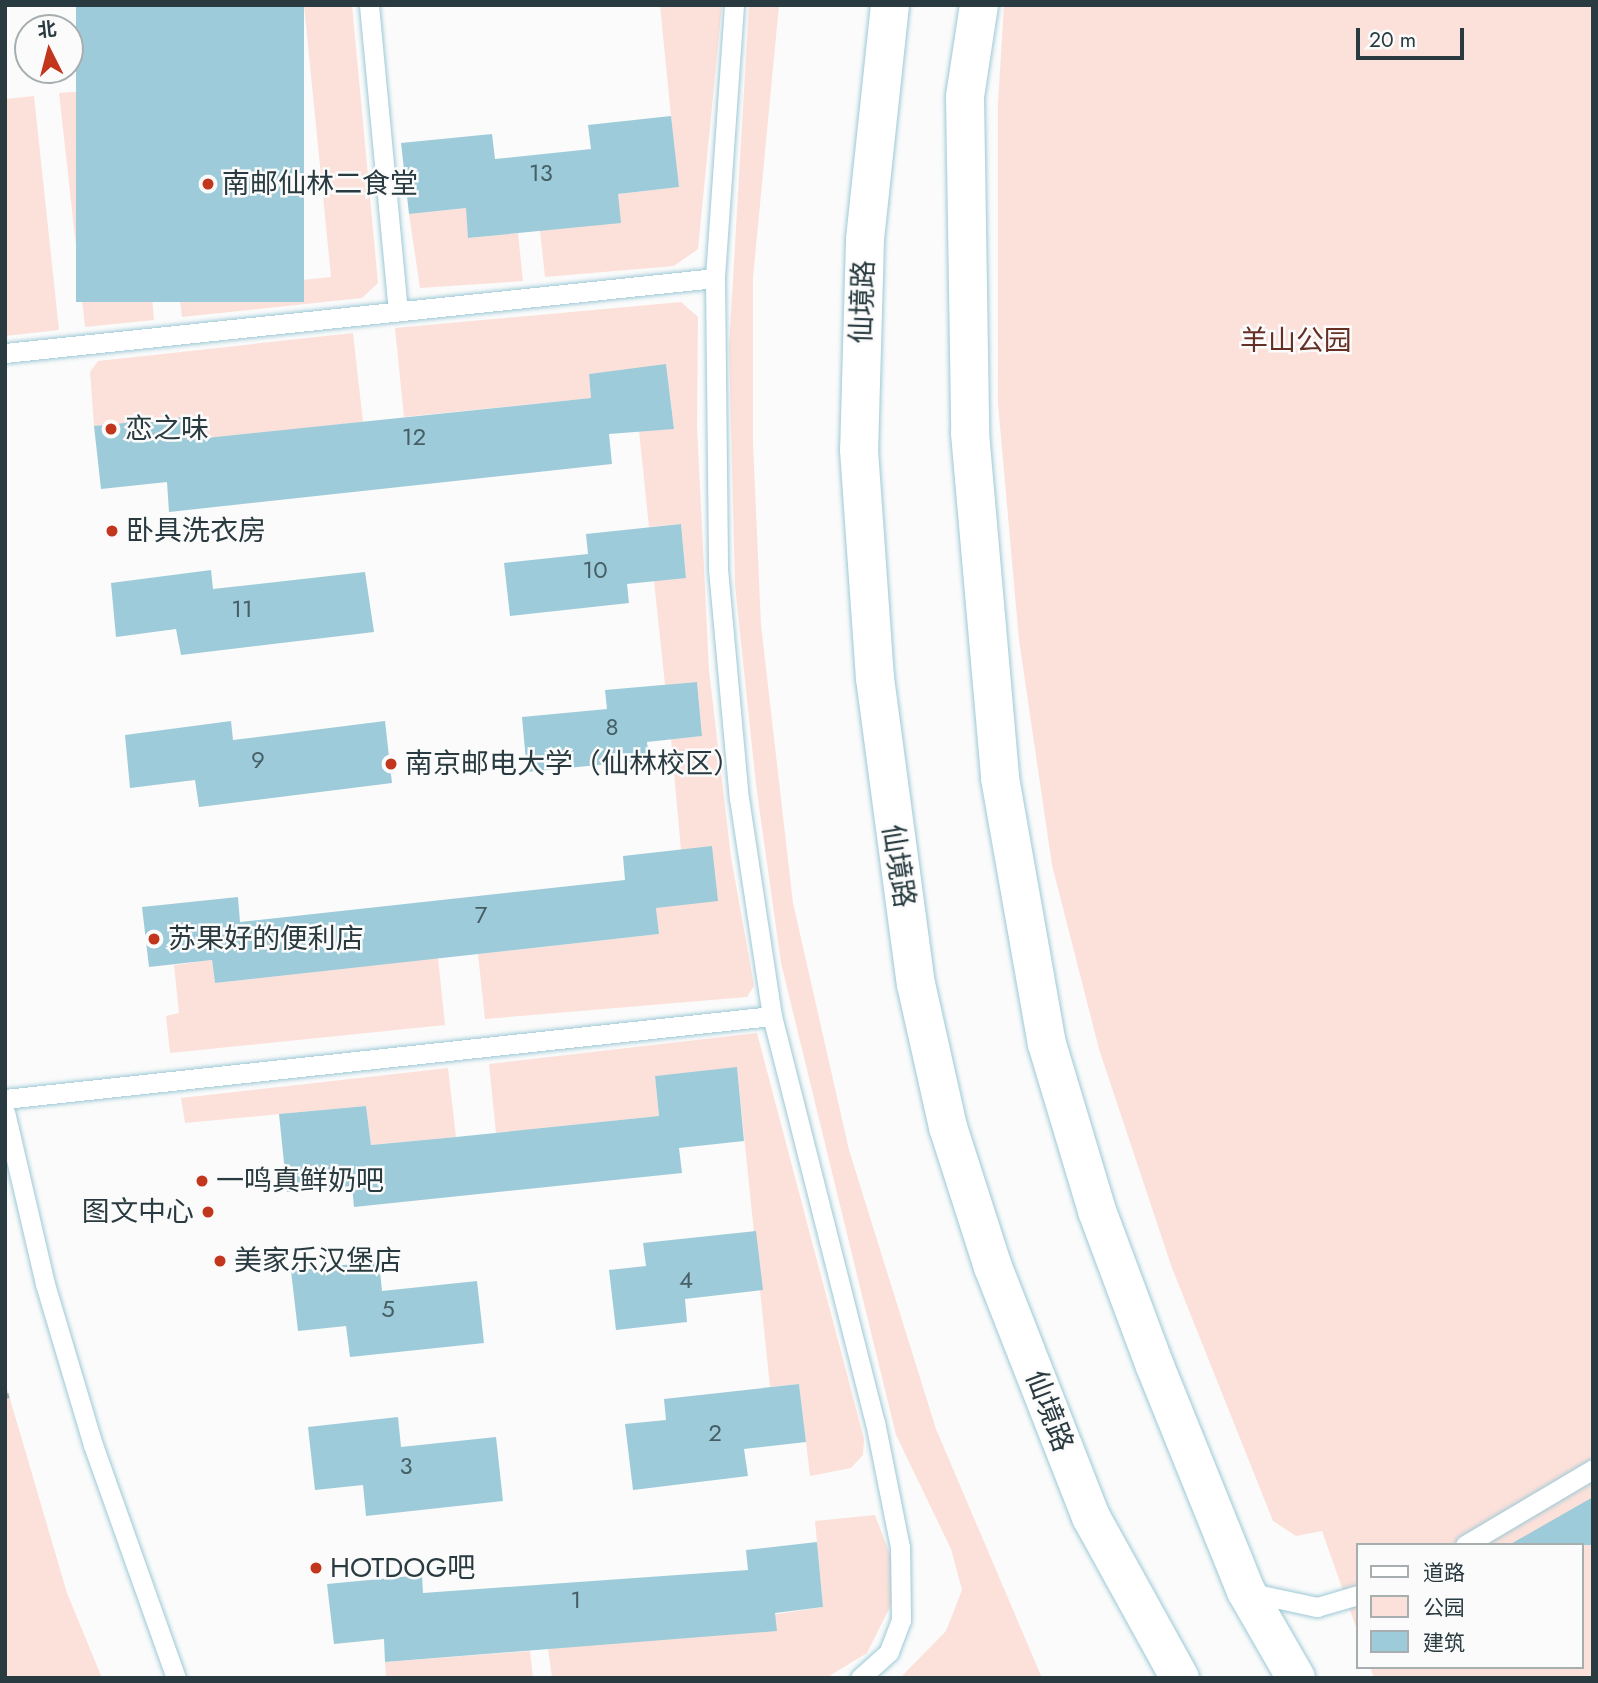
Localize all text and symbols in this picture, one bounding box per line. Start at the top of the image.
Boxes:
north arrow [14,14,84,84]
scale bar [1360,14,1468,58]
text: 北 [36,15,58,44]
text: 20 m [1369,25,1416,55]
house number: 13 [529,159,553,187]
place label: 南邮仙林二食堂 [222,167,418,201]
marker: 南邮仙林二食堂 [200,176,216,192]
street label: 仙境路 [845,259,881,345]
park label: 羊山公园 [1240,324,1352,358]
place label: 恋之味 [125,412,209,446]
marker: 恋之味 [103,421,119,437]
house number: 12 [402,423,426,451]
place label: 卧具洗衣房 [126,514,266,548]
marker: 卧具洗衣房 [104,523,120,539]
house number: 10 [582,556,608,584]
house number: 11 [231,595,253,623]
house number: 8 [605,713,619,741]
house number: 9 [251,746,265,774]
place label: 南京邮电大学（仙林校区） [405,747,741,781]
marker: 南京邮电大学（仙林校区） [383,756,399,772]
street label: 仙境路 [875,822,921,910]
house number: 7 [475,901,487,929]
place label: 苏果好的便利店 [168,922,364,956]
marker: 苏果好的便利店 [146,931,162,947]
place label: 一鸣真鲜奶吧 [216,1164,384,1198]
marker: 一鸣真鲜奶吧 [194,1173,210,1189]
place label: 图文中心 [82,1195,194,1229]
marker: 图文中心 [200,1204,216,1220]
place label: 美家乐汉堡店 [234,1244,402,1278]
marker: 美家乐汉堡店 [212,1253,228,1269]
house number: 4 [679,1266,693,1294]
house number: 5 [381,1295,395,1323]
street label: 仙境路 [1018,1366,1080,1456]
house number: 2 [708,1419,722,1447]
house number: 3 [399,1452,413,1480]
legend [1356,1543,1584,1669]
place label: HOTDOG吧 [330,1551,475,1585]
text: 道路 [1423,1558,1465,1588]
marker: HOTDOG吧 [308,1560,324,1576]
house number: 1 [571,1586,581,1614]
text: 公园 [1423,1593,1465,1623]
text: 建筑 [1423,1628,1465,1658]

